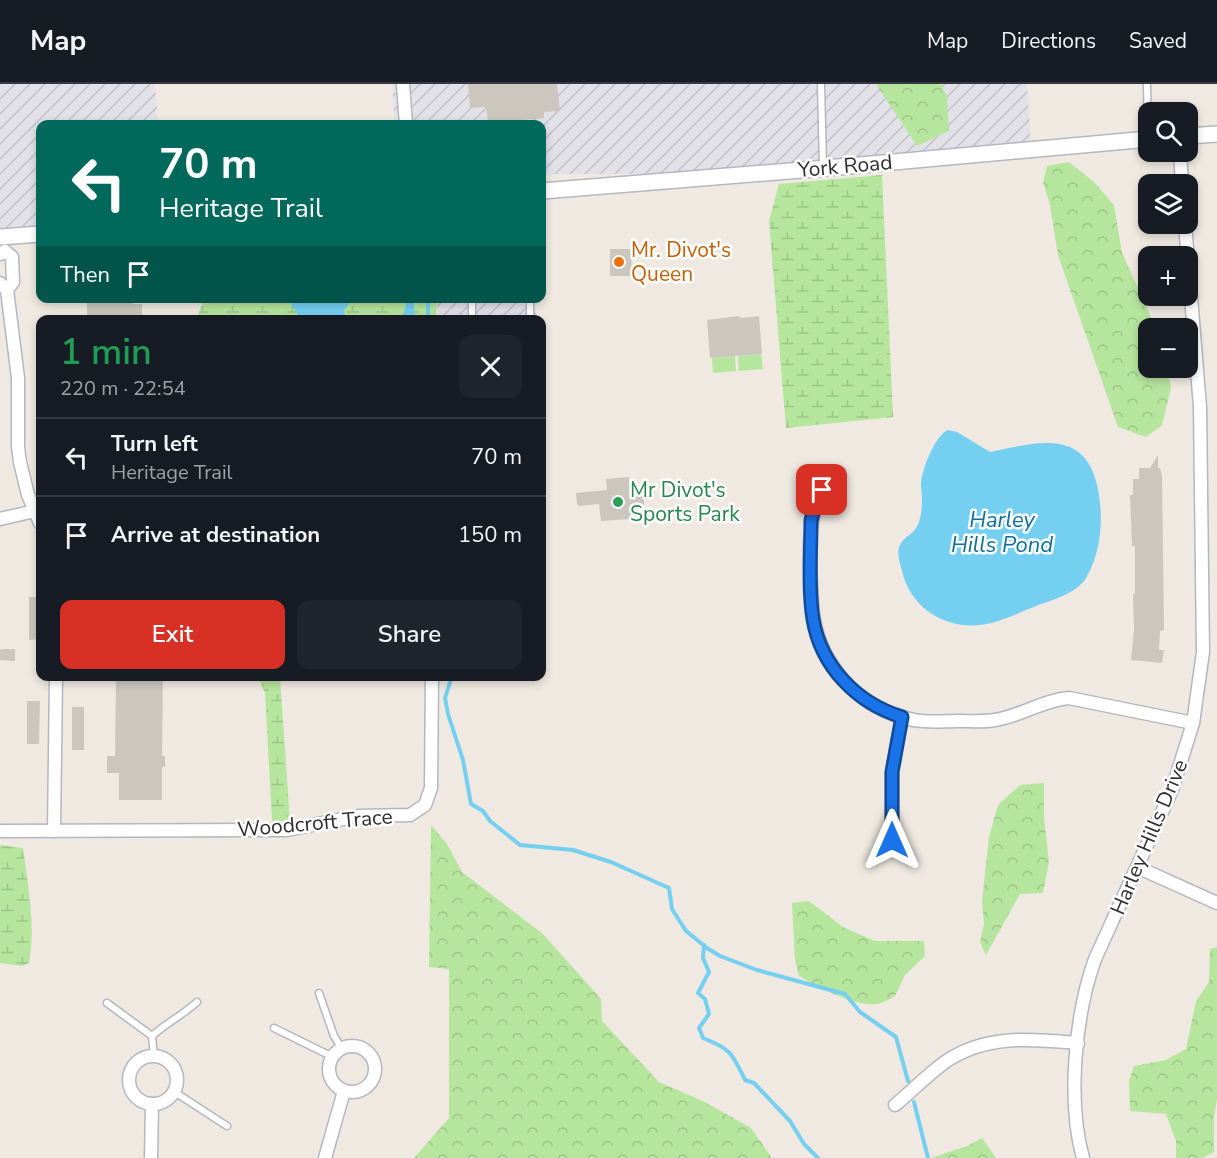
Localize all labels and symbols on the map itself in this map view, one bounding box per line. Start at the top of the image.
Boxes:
street label: York Road [796,148,893,184]
place label: Mr. Divot's Queen [631,236,731,288]
marker: Mr. Divot's Queen [612,255,626,269]
pin [796,464,847,515]
place label: Mr Divot's Sports Park [630,476,740,528]
marker: Mr Divot's Sports Park [611,495,625,509]
water label: Harley Hills Pond [951,505,1053,560]
street label: Harley Hills Drive [1104,755,1194,919]
street label: Woodcroft Trace [236,802,394,844]
position arrow [860,808,924,872]

